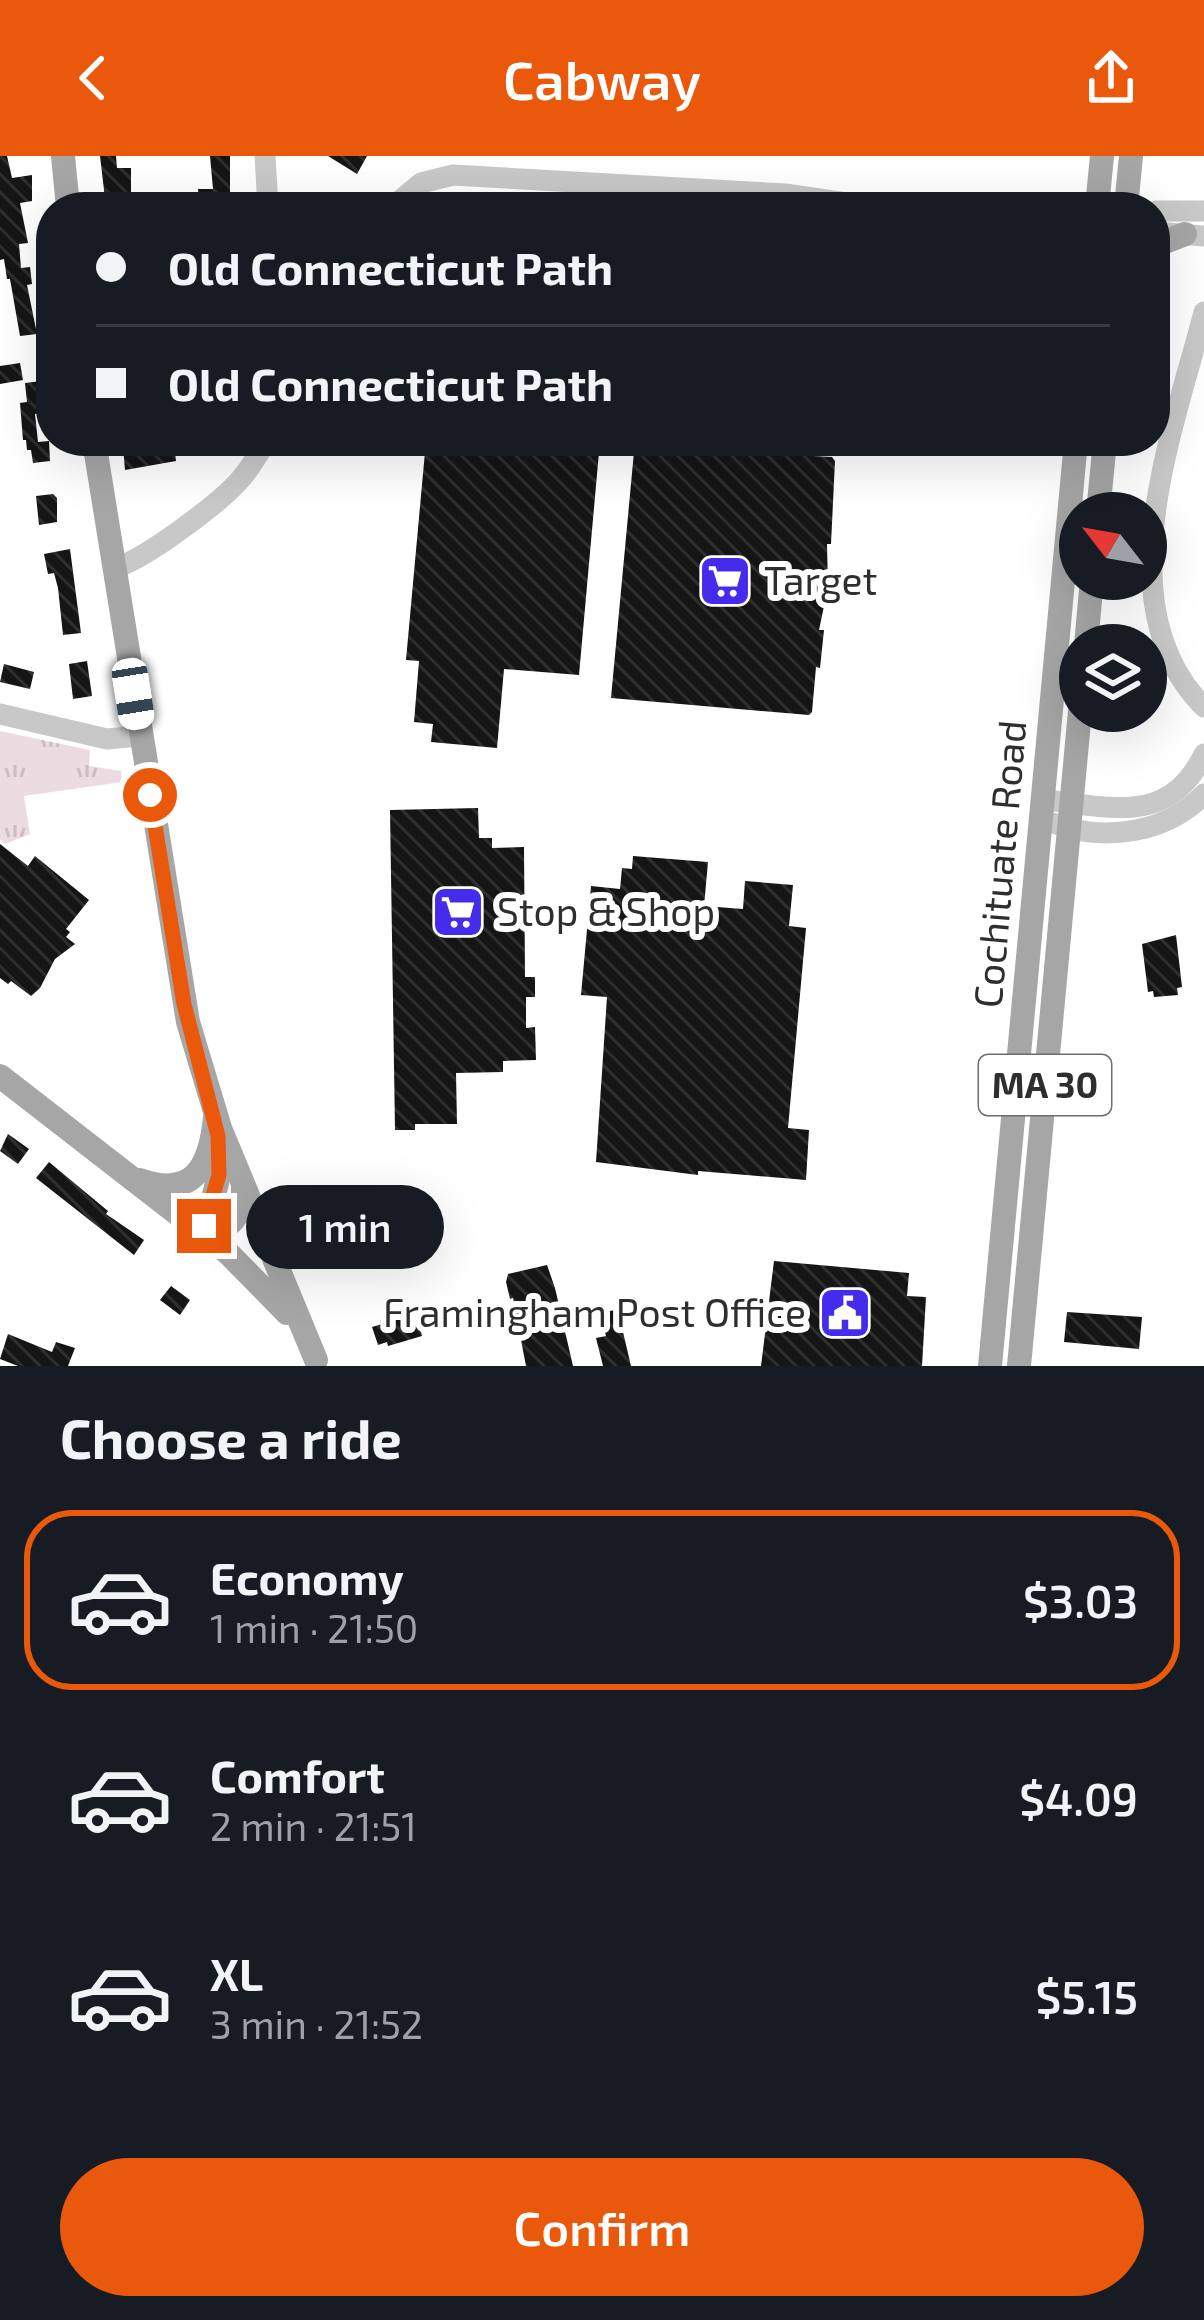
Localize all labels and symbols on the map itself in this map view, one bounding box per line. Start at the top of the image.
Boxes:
north arrow [1059,492,1167,600]
supermarket icon: Target [697,553,753,609]
place label: Target [764,556,877,603]
car [110,656,156,732]
street label: Cochituate Road [963,718,1034,1010]
route start [123,768,177,822]
supermarket icon: Stop & Shop [430,884,486,940]
place label: Stop & Shop [497,887,715,934]
road number: MA 30 [979,1055,1111,1115]
callout: 1 min [246,1184,444,1268]
route end [177,1199,231,1253]
public building icon: Framingham Post Office [817,1285,873,1341]
place label: Framingham Post Office [383,1288,806,1335]

